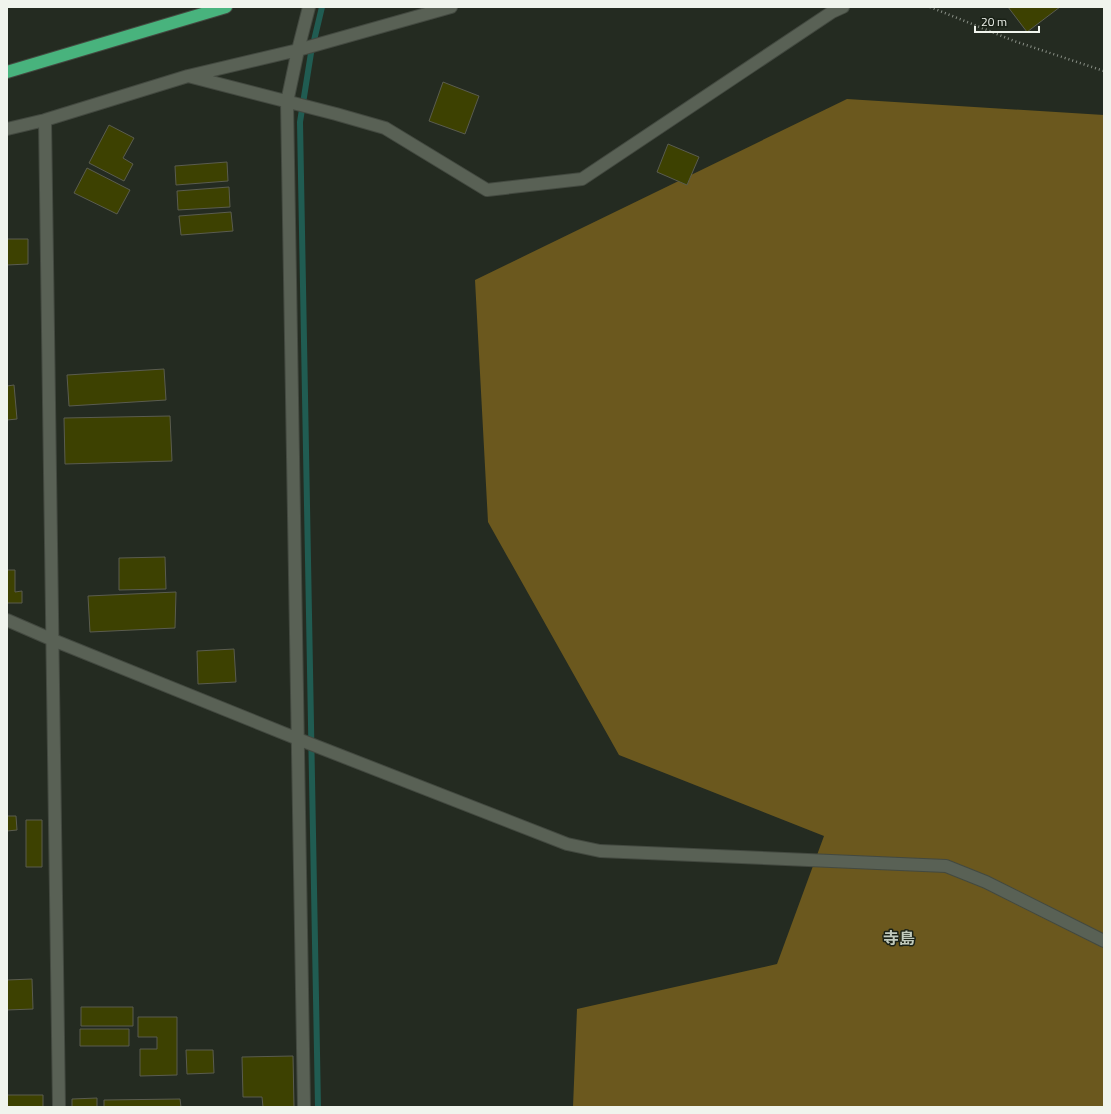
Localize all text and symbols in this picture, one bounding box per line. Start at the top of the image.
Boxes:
scale bar [975,8,1039,34]
text: 20 m [981,12,1007,31]
district label: 寺島 [883,926,915,950]

